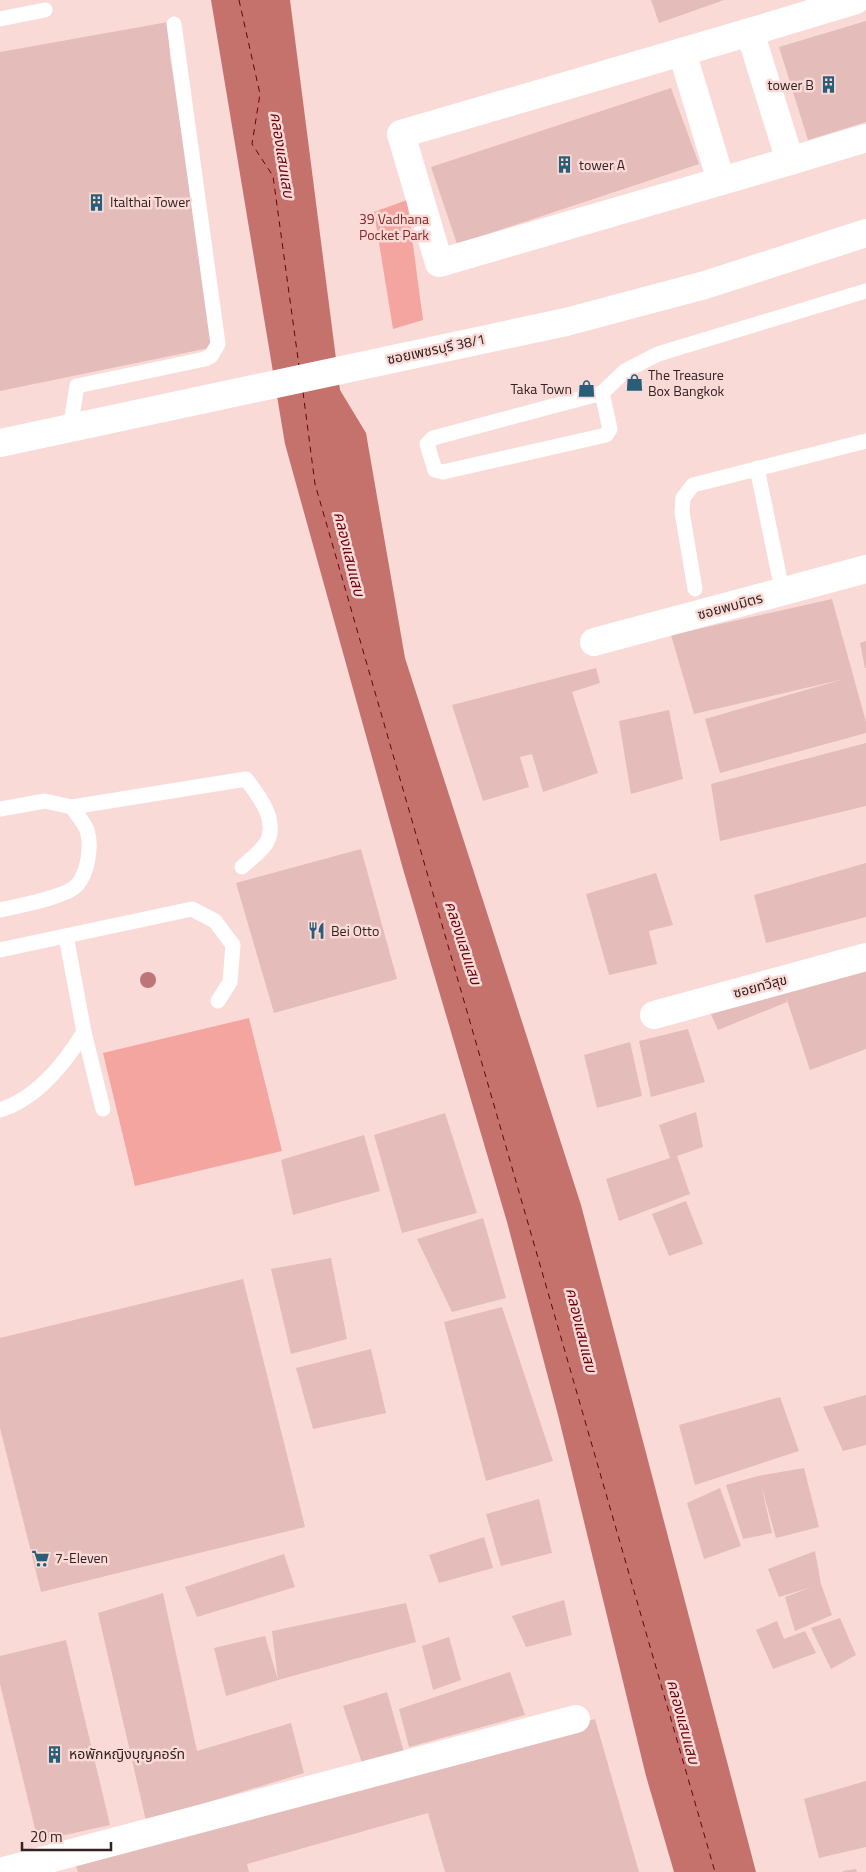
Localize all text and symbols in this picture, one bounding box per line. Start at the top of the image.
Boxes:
place label: tower B [768,74,814,95]
building icon: tower B [818,75,838,95]
water label: คลองแสนแสบ [264,110,301,200]
place label: tower A [579,154,626,175]
building icon: tower A [555,155,575,175]
place label: Italthai Tower [110,191,190,212]
building icon: Italthai Tower [86,192,106,212]
park label: 39 Vadhana Pocket Park [359,208,429,245]
street label: ซอยเพชรบุรี 38/1 [385,328,487,369]
place label: The Treasure Box Bangkok [648,364,725,401]
shop icon: The Treasure Box Bangkok [624,373,644,393]
place label: Taka Town [511,378,572,399]
shop icon: Taka Town [576,379,596,399]
water label: คลองแสนแสบ [328,509,371,600]
street label: ซอยพบมิตร [695,587,765,624]
water label: คลองแสนแสบ [439,898,488,988]
place label: Bei Otto [331,920,379,941]
restaurant icon: Bei Otto [307,921,327,941]
street label: ซอยทวีสุข [730,968,789,1003]
water label: คลองแสนแสบ [560,1285,603,1376]
place label: 7-Eleven [55,1547,108,1568]
supermarket icon: 7-Eleven [31,1548,51,1568]
water label: คลองแสนแสบ [661,1677,706,1768]
place label: หอพักหญิงบุญคอร์ท [69,1743,185,1764]
building icon: หอพักหญิงบุญคอร์ท [45,1744,65,1764]
scale bar [22,1820,111,1852]
text: 20 m [30,1825,63,1848]

